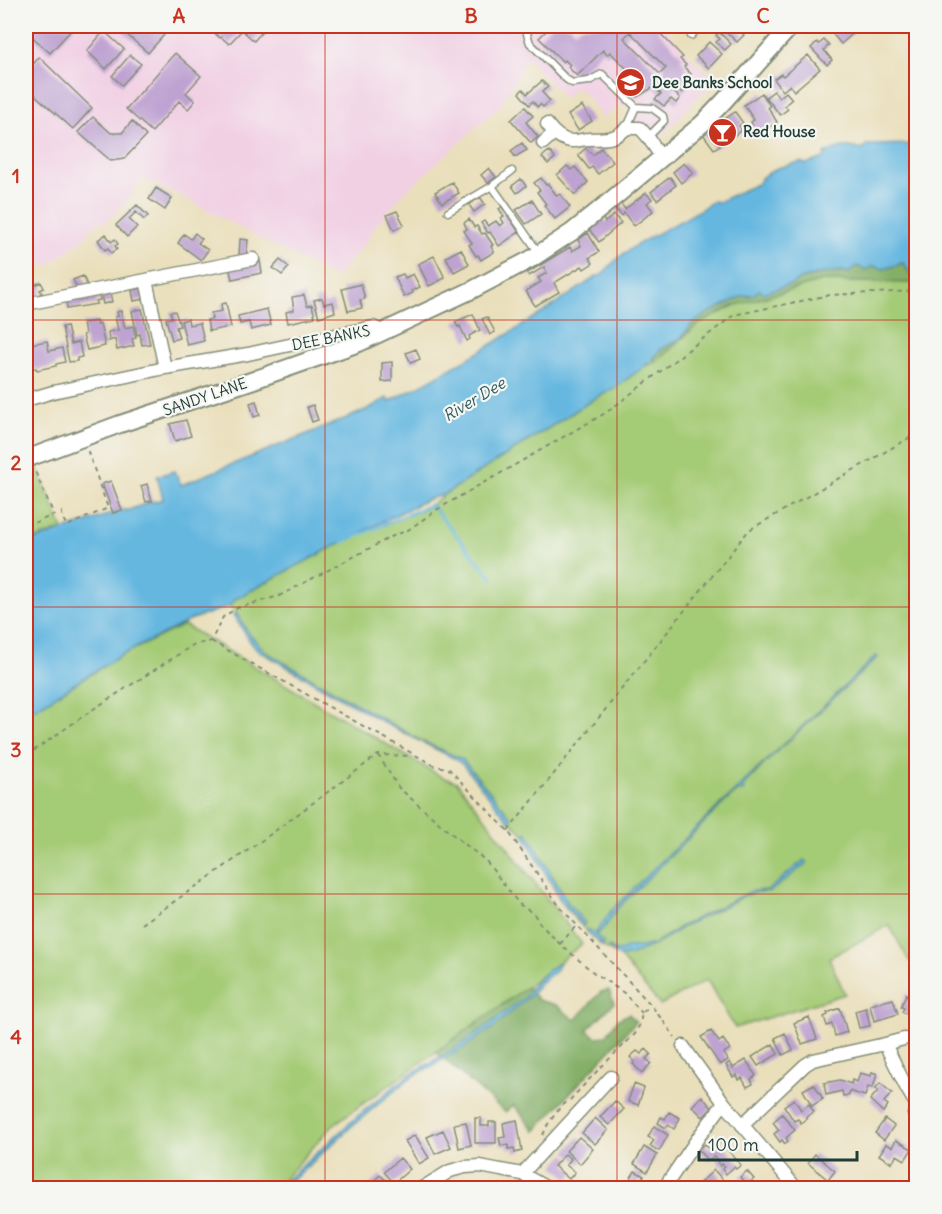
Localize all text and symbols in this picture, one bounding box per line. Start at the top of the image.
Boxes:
text: A [173,3,186,28]
text: B [464,3,478,28]
text: C [756,3,770,28]
school or university icon: Dee Banks School [615,67,647,99]
place label: Dee Banks School [652,73,772,92]
bar icon: Red House [706,116,738,148]
place label: Red House [743,122,816,141]
text: 1 [12,163,20,188]
street label: DEE BANKS [290,321,372,354]
water label: River Dee [439,372,510,425]
street label: SANDY LANE [160,373,249,420]
text: 2 [11,450,22,475]
text: 3 [10,737,22,762]
text: 4 [10,1024,22,1049]
scale bar [699,1124,856,1162]
text: 100 m [708,1133,759,1156]

